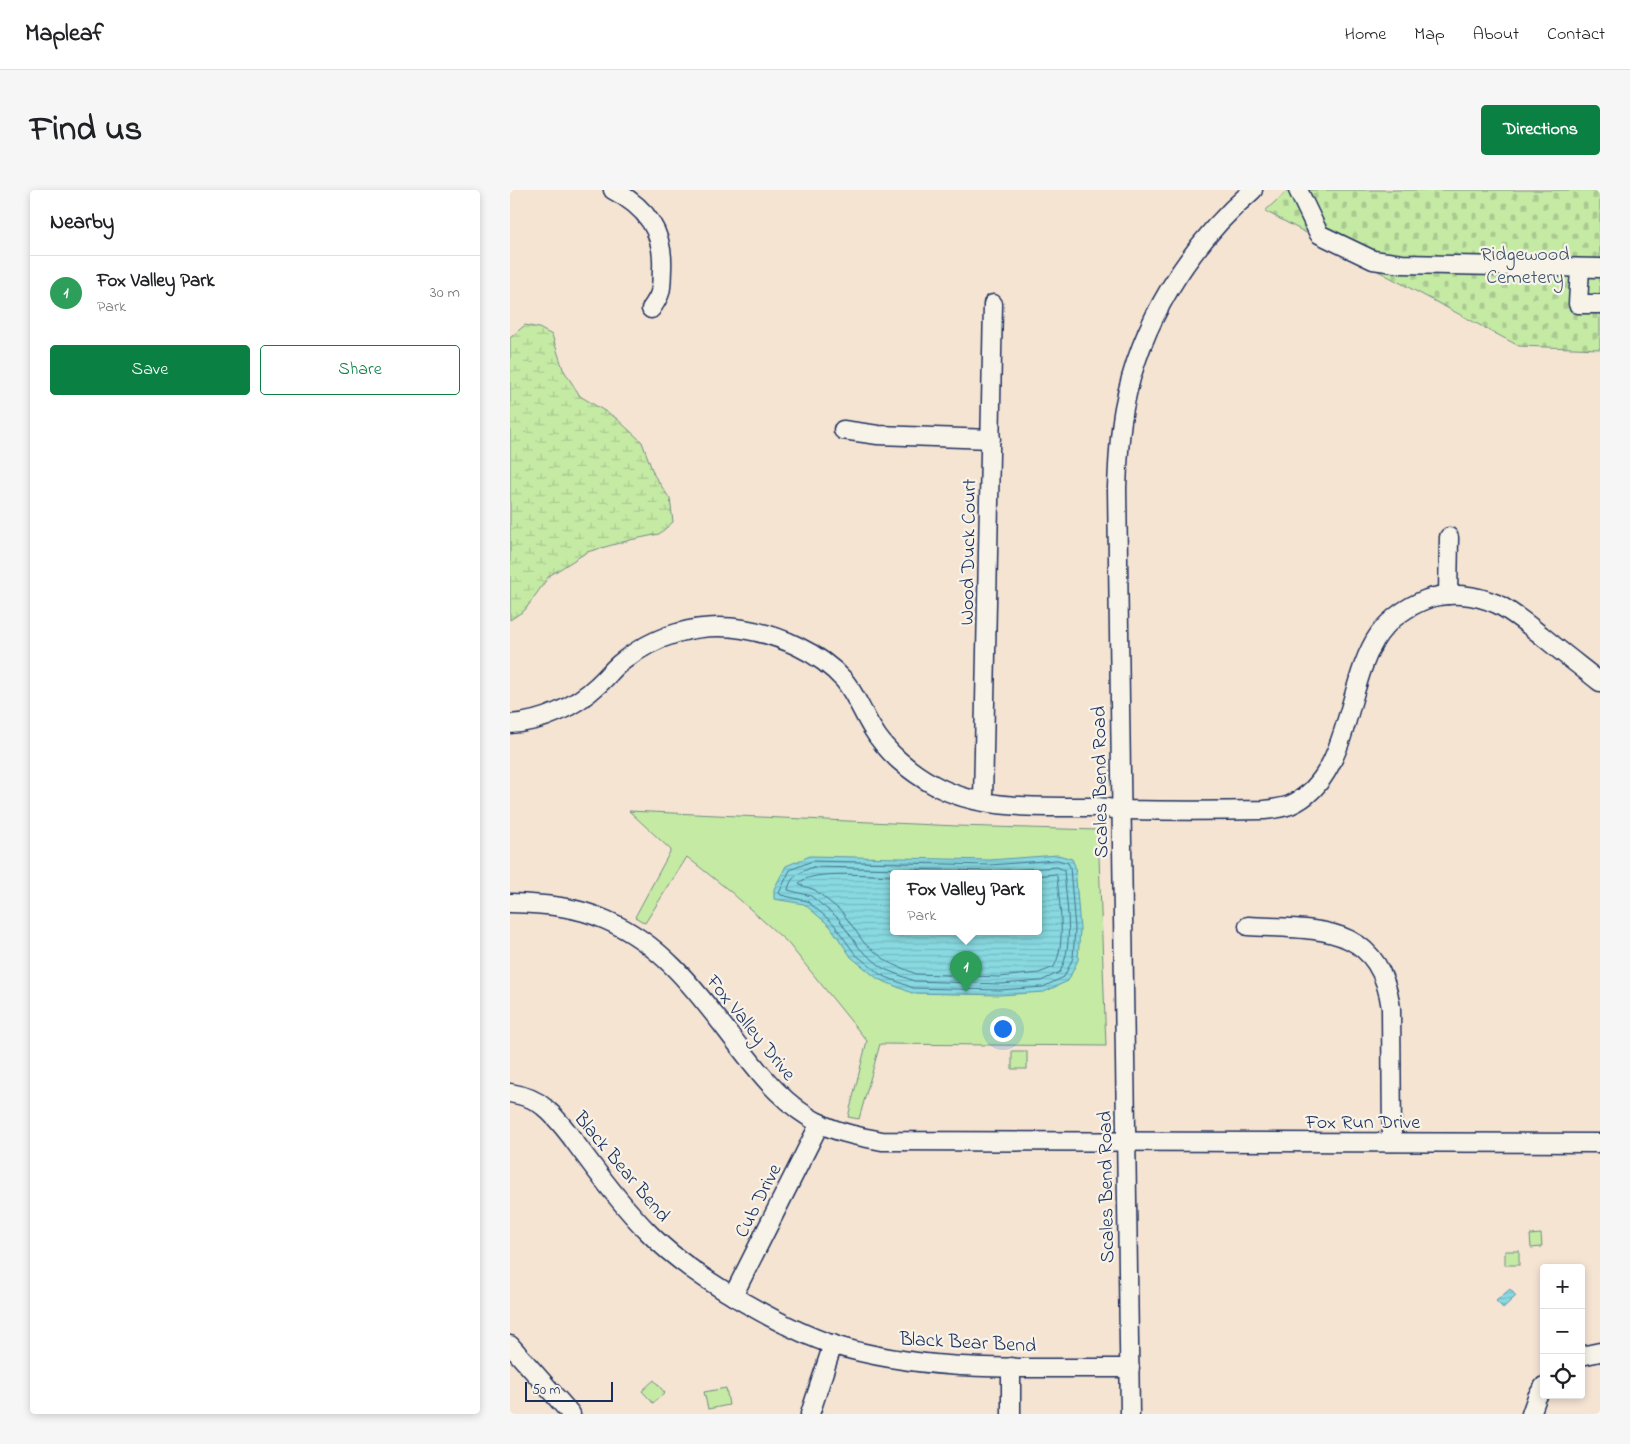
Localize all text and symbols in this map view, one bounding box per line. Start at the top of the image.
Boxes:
text: Mapleaf [25,17,104,52]
text: Home [1345,22,1386,48]
text: Map [1414,22,1445,48]
text: About [1473,22,1519,48]
text: Contact [1547,22,1605,48]
text: Find us [30,105,142,156]
button: Directions [1481,105,1600,155]
text: Nearby [50,208,114,238]
park label: Ridgewood Cemetery [1481,241,1569,293]
text: Fox Valley Park [97,268,214,295]
text: 1 [63,281,69,305]
text: 30 m [430,281,460,305]
text: Park [97,295,126,319]
button: Save [50,345,250,395]
button: Share [260,345,460,395]
street label: Wood Duck Court [954,478,985,626]
street label: Scales Bend Road [1086,706,1117,858]
popup [890,870,1042,935]
text: Fox Valley Park [907,877,1025,904]
text: Park [907,904,936,928]
pin: 1 [950,951,982,992]
street label: Fox Valley Drive [697,968,802,1088]
your location [990,1016,1016,1042]
street label: Black Bear Bend [565,1105,676,1229]
street label: Fox Run Drive [1305,1109,1420,1138]
street label: Scales Bend Road [1092,1111,1123,1263]
street label: Cub Drive [728,1159,790,1243]
map controls [1540,1264,1585,1399]
button: + [1540,1264,1585,1309]
button: − [1540,1309,1585,1354]
street label: Black Bear Bend [898,1325,1037,1362]
button: locate [1540,1354,1585,1399]
scale bar [525,1379,612,1402]
text: 50 m [532,1380,560,1401]

